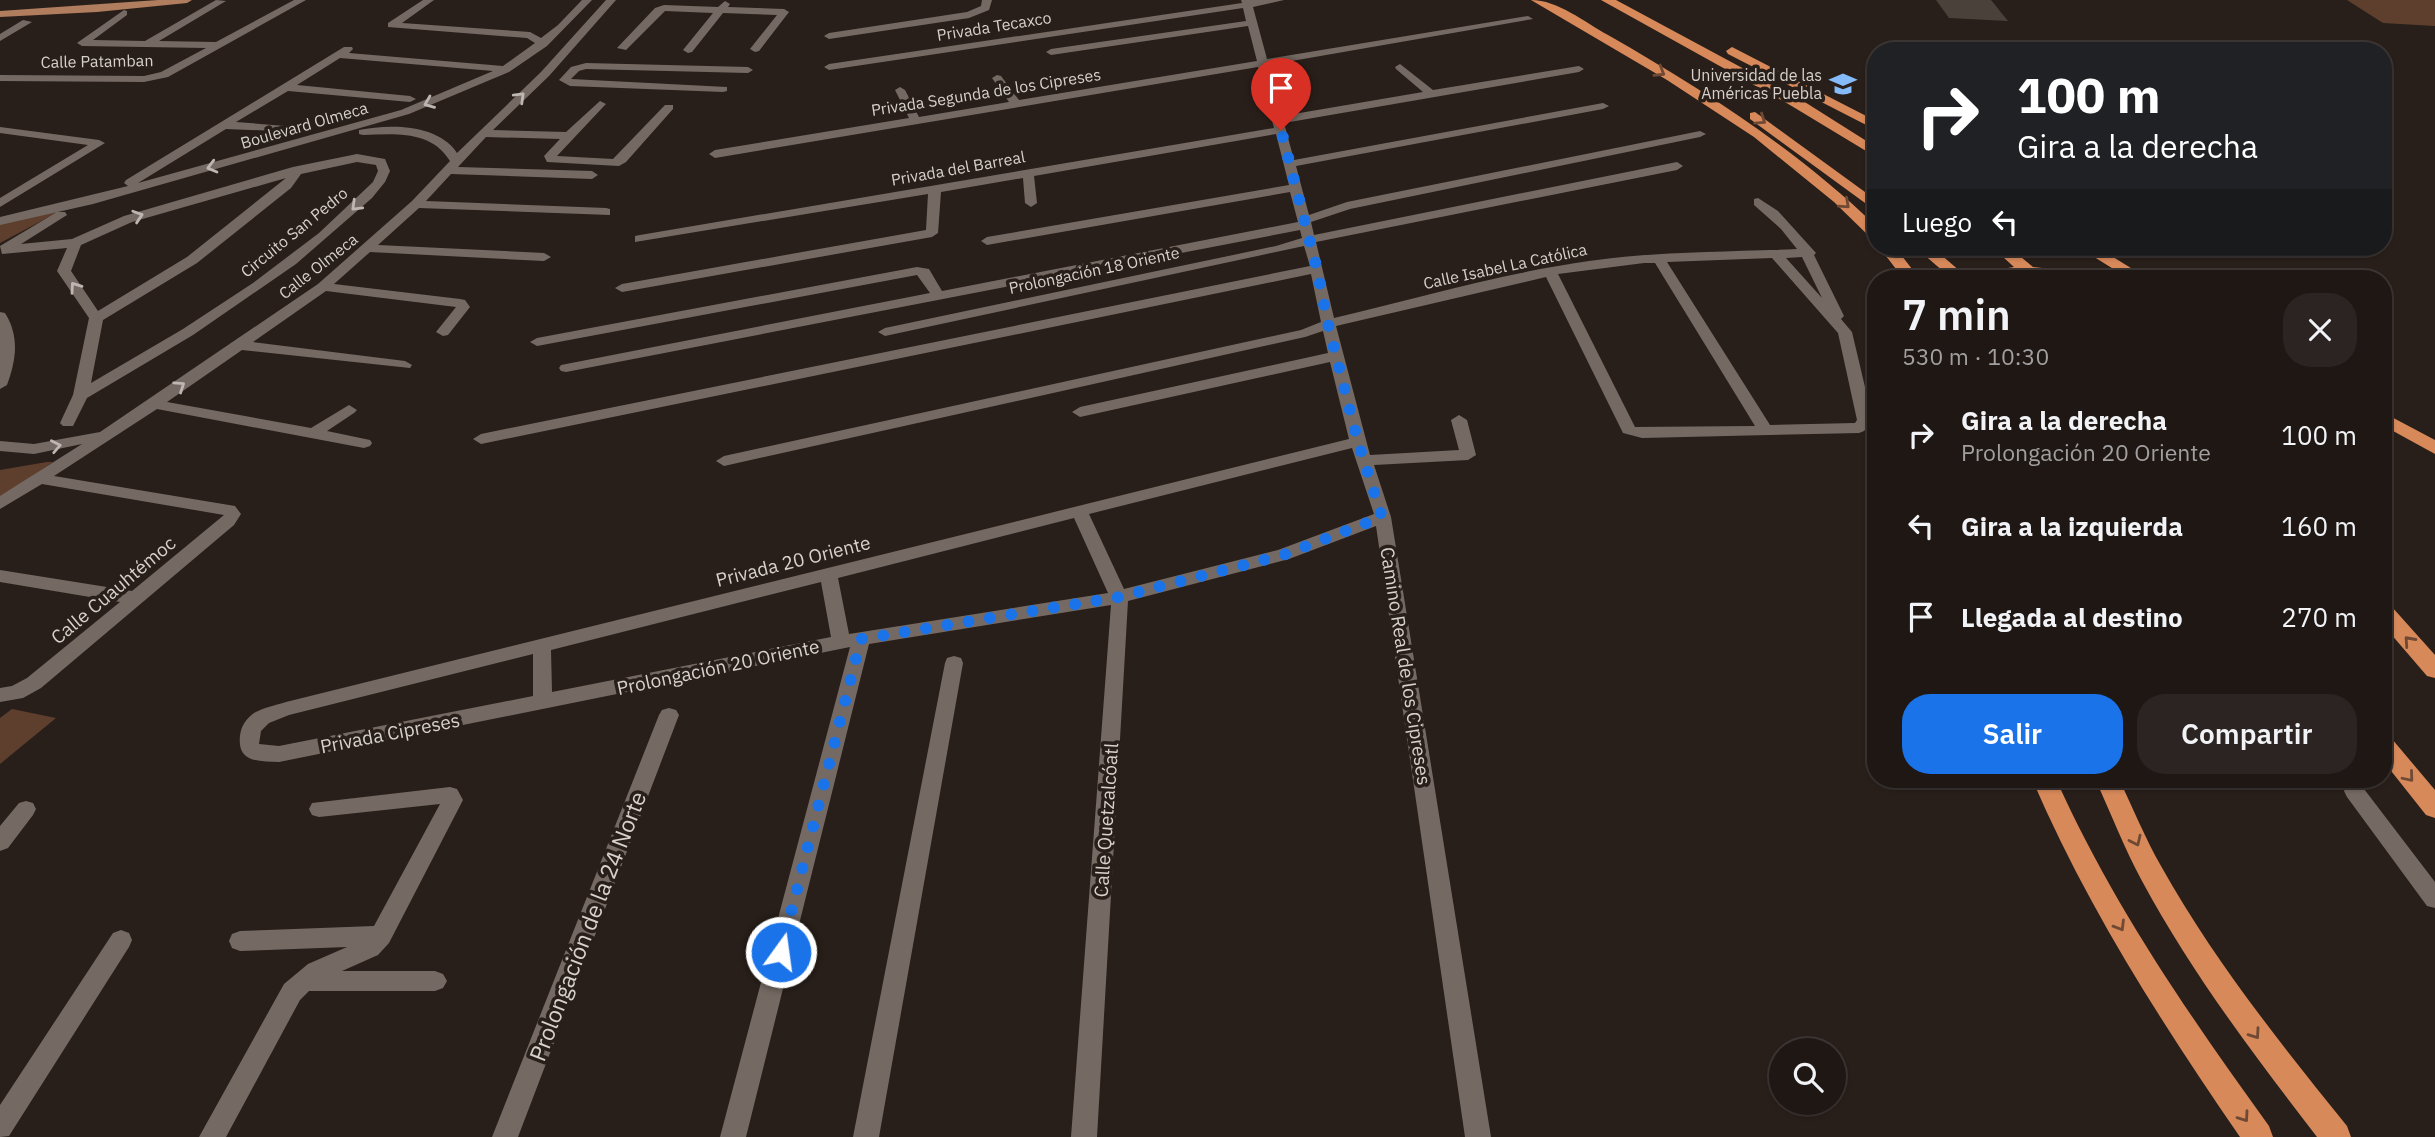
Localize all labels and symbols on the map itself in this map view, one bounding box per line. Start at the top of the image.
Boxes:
street label: Privada Tecaxco [935,7,1053,45]
street label: Calle Patamban [40,50,154,72]
pin [1251,58,1311,130]
one-way arrow [1652,63,1665,76]
street label: Privada Segunda de los Cipreses [870,64,1102,120]
place label: Universidad de las Américas Puebla [1690,65,1822,103]
school or university icon: Universidad de las Américas Puebla [1828,69,1858,99]
one-way arrow [512,93,525,106]
one-way arrow [424,94,436,108]
street label: Boulevard Olmeca [238,97,370,153]
one-way arrow [1753,112,1766,125]
street label: Privada del Barreal [889,146,1027,190]
one-way arrow [206,159,218,174]
street label: Circuito San Pedro [236,183,352,281]
one-way arrow [1837,195,1850,208]
one-way arrow [351,198,364,211]
one-way arrow [131,210,144,224]
street label: Calle Olmeca [275,229,362,303]
street label: Calle Isabel La Católica [1421,239,1589,293]
street label: Prolongación 18 Oriente [1007,242,1181,298]
one-way arrow [71,282,83,295]
one-way arrow [172,382,185,394]
one-way arrow [50,439,62,454]
street label: Privada 20 Oriente [713,530,873,592]
street label: Calle Cuauhtémoc [46,531,181,649]
street label: Camino Real de los Cipreses [1375,545,1437,787]
street label: Prolongación 20 Oriente [615,634,821,700]
one-way arrow [2405,636,2417,649]
street label: Privada Cipreses [318,708,462,758]
street label: Calle Quetzalcóatl [1089,742,1123,898]
one-way arrow [2401,769,2413,782]
street label: Prolongación de la 24 Norte [522,787,652,1065]
one-way arrow [2128,833,2142,846]
position arrow [744,915,818,989]
one-way arrow [2112,919,2125,932]
one-way arrow [2247,1026,2259,1039]
one-way arrow [2236,1109,2248,1122]

